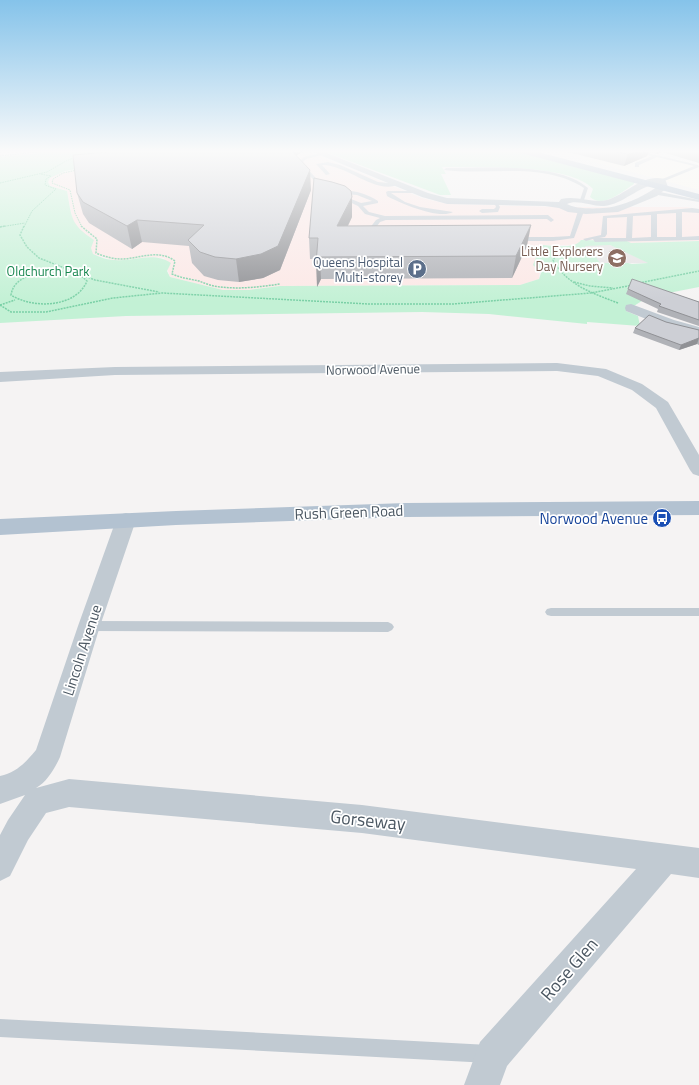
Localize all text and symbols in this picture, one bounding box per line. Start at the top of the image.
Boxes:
place label: Little Explorers Day Nursery [521,241,603,276]
school or university icon: Little Explorers Day Nursery [606,247,628,269]
place label: Queens Hospital Multi-storey [313,252,403,287]
parking icon: Queens Hospital Multi-storey [406,258,428,280]
park label: Oldchurch Park [7,261,89,281]
street label: Norwood Avenue [326,358,420,380]
street label: Rush Green Road [294,499,404,525]
place label: Norwood Avenue [539,507,648,530]
bus stop icon: Norwood Avenue [651,507,673,529]
street label: Lincoln Avenue [56,601,108,699]
street label: Gorseway [329,803,407,837]
street label: Rose Glen [534,932,604,1006]

